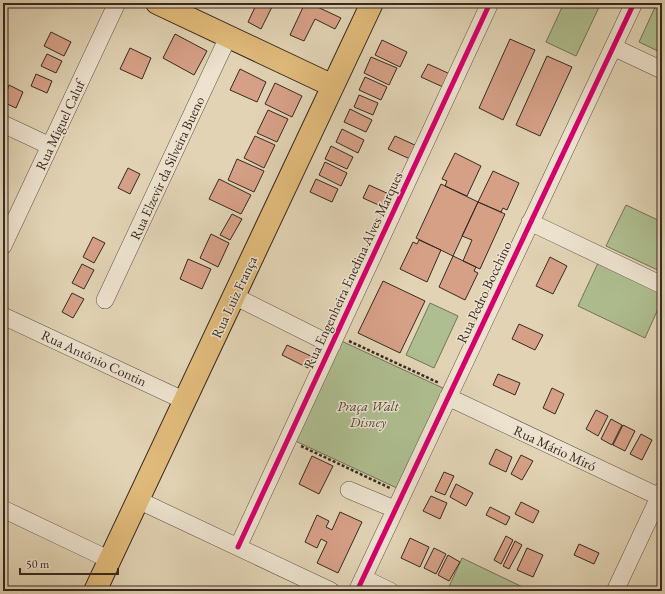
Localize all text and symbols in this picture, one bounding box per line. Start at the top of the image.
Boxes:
street label: Rua Miguel Caluf [31,76,89,173]
street label: Rua Elzevir da Silveira Bueno [126,93,208,243]
street label: Rua Engenheira Enedina Alves Marques [299,168,407,371]
street label: Rua Pedro Bocchino [452,238,516,346]
street label: Rua Luiz França [207,253,261,341]
street label: Rua Antônio Contin [38,326,150,391]
park label: Praça Walt Disney [337,397,400,431]
street label: Rua Mário Miró [511,421,599,475]
scale bar [20,550,118,576]
text: 50 m [26,556,50,572]

